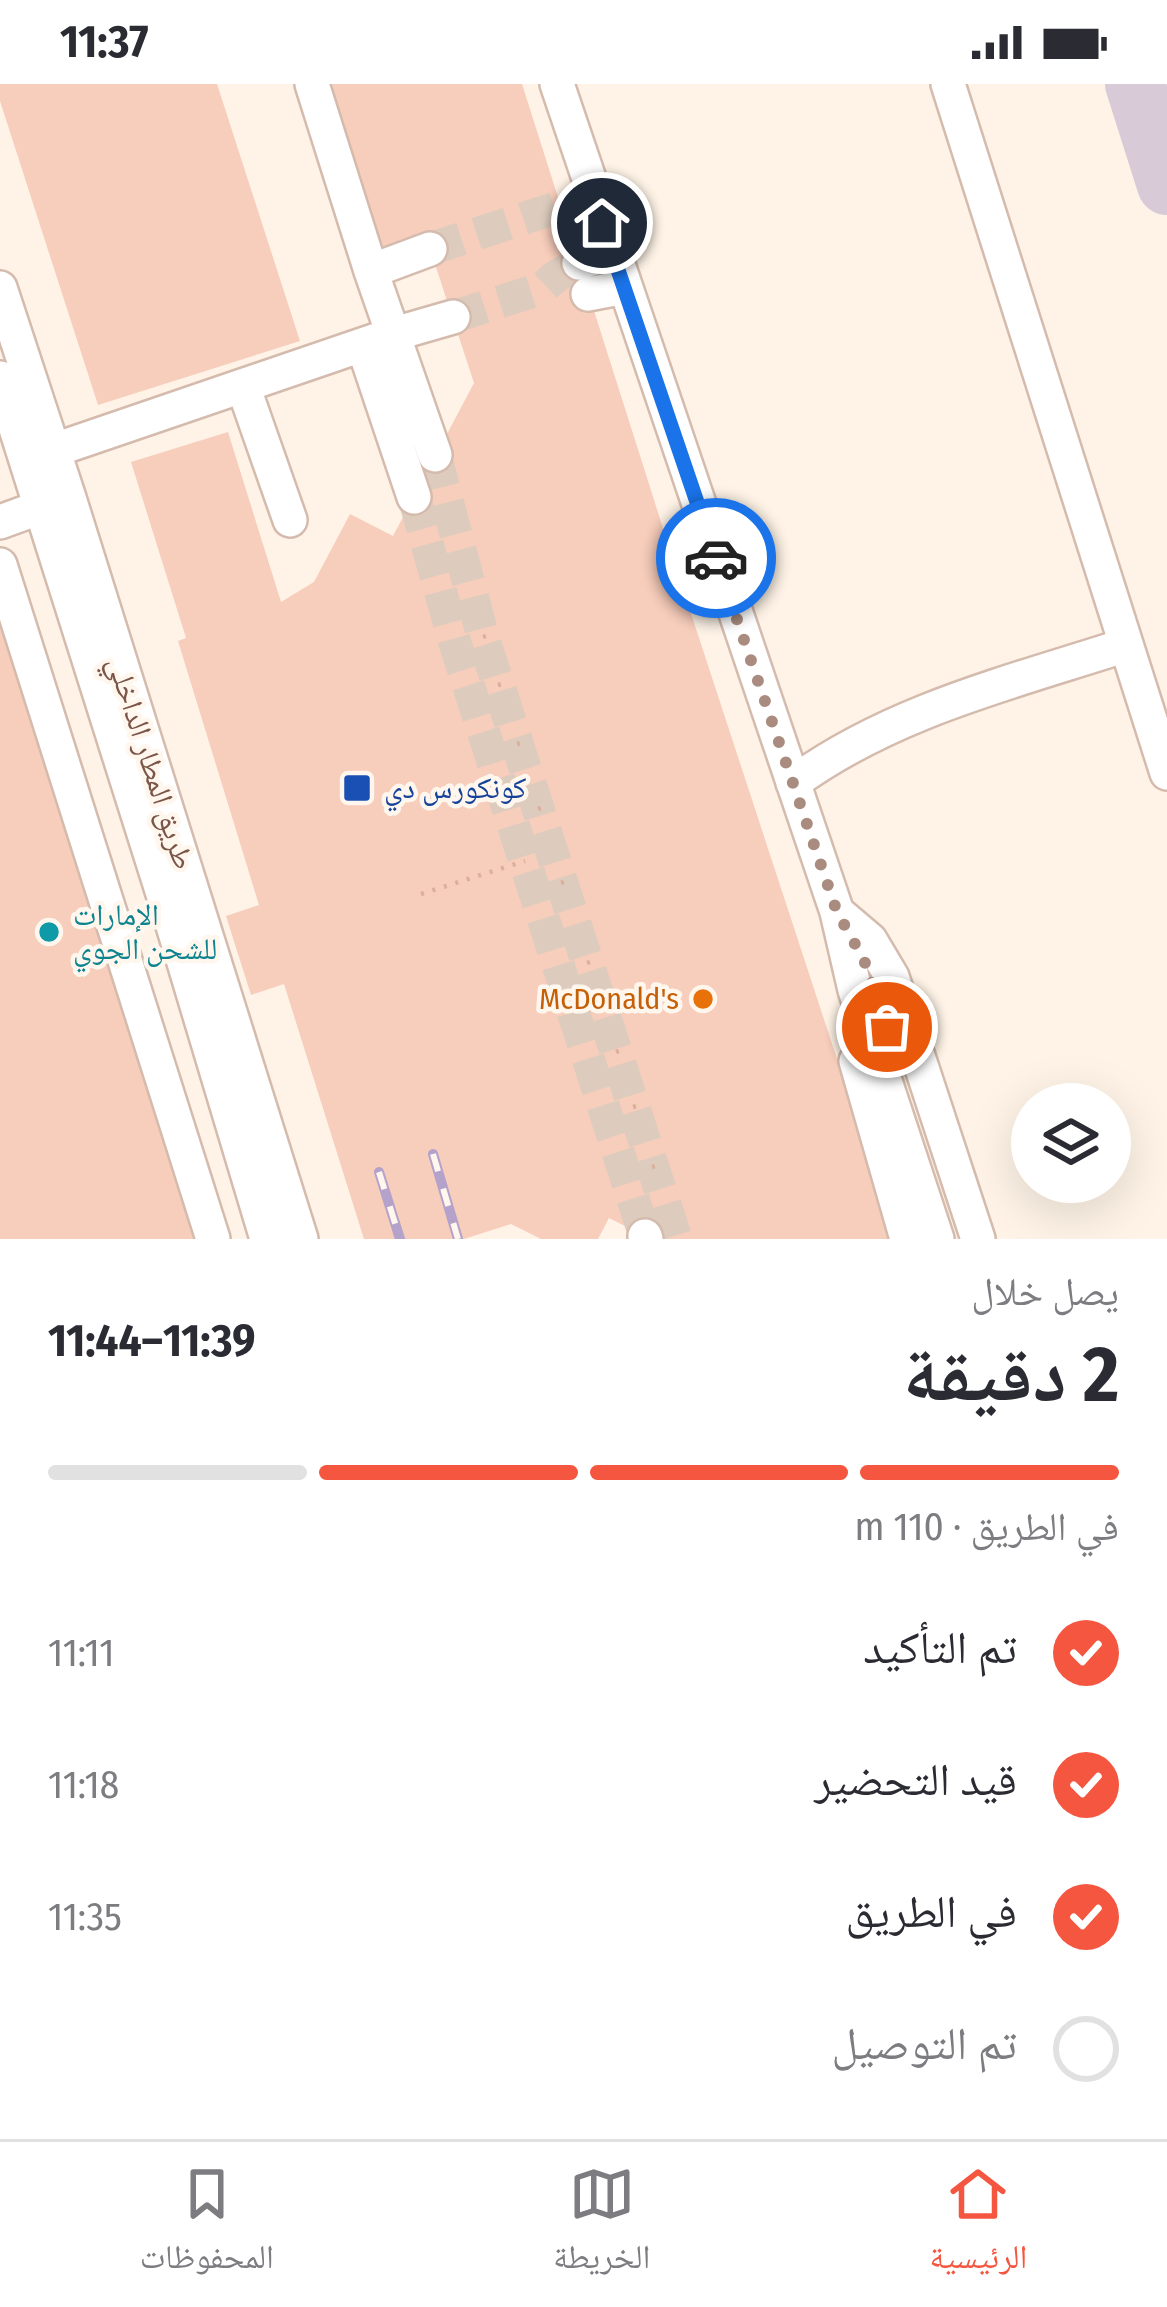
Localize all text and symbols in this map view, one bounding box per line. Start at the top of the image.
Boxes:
text: 11:37 [60,15,149,69]
pin [551,172,653,274]
icon: home [569,190,635,256]
courier [656,498,776,618]
icon: car [683,525,749,591]
street label: طريق المطار الداخلي [94,652,202,876]
place label: كونكورس دي [384,770,527,812]
marker: كونكورس دي [341,772,373,804]
place label: الإمارات للشحن الجوي [73,897,217,973]
marker: الإمارات للشحن الجوي [36,919,62,945]
pin [836,976,938,1078]
place label: McDonald's [539,981,679,1017]
marker: McDonald's [690,986,716,1012]
icon: bag [854,994,920,1060]
map controls [1011,1083,1131,1203]
button: layers [1011,1083,1131,1203]
text: يصل خلال [971,1269,1119,1315]
text: 11:39–11:44 [48,1314,255,1368]
text: 2 دقيقة [903,1328,1119,1422]
text: في الطريق · 110 m [854,1504,1119,1550]
icon: check [1053,1620,1119,1686]
text: تم التأكيد [863,1621,1017,1675]
text: 11:11 [48,1630,114,1676]
icon: check [1053,1752,1119,1818]
text: قيد التحضير [814,1753,1017,1807]
text: 11:18 [48,1762,119,1808]
icon: check [1053,1884,1119,1950]
text: في الطريق [846,1885,1017,1939]
text: 11:35 [48,1894,122,1940]
text: تم التوصيل [832,2017,1017,2071]
tab: المحفوظات [140,2161,274,2289]
tab: الخريطة [553,2161,650,2289]
tab: الرئيسية [930,2161,1027,2289]

